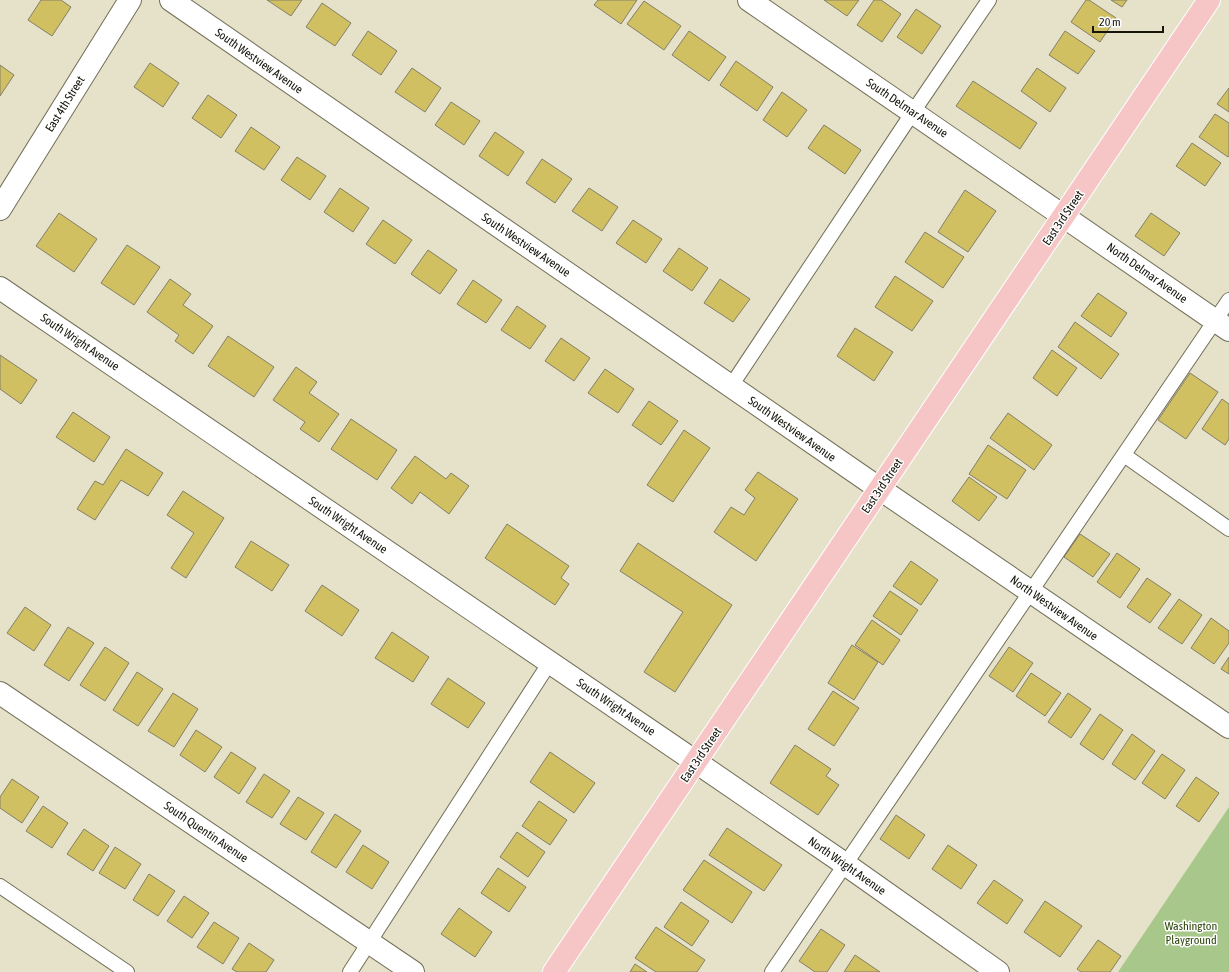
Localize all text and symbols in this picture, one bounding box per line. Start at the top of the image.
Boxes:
scale bar [1093,8,1163,34]
text: 20 m [1099,15,1121,29]
street label: South Westview Avenue [212,25,306,97]
street label: East 4th Street [42,73,88,134]
street label: South Delmar Avenue [864,76,950,140]
street label: East 3rd Street [1040,188,1087,248]
street label: South Westview Avenue [479,210,573,280]
street label: North Delmar Avenue [1104,240,1190,306]
street label: South Wright Avenue [38,311,122,373]
street label: South Westview Avenue [745,393,839,465]
street label: East 3rd Street [859,456,906,516]
street label: South Wright Avenue [306,494,390,556]
street label: North Westview Avenue [1008,573,1100,643]
street label: South Wright Avenue [574,676,658,738]
street label: East 3rd Street [678,725,725,785]
street label: South Quentin Avenue [161,799,251,865]
street label: North Wright Avenue [806,834,888,898]
park label: Washington Playground [1165,919,1217,947]

